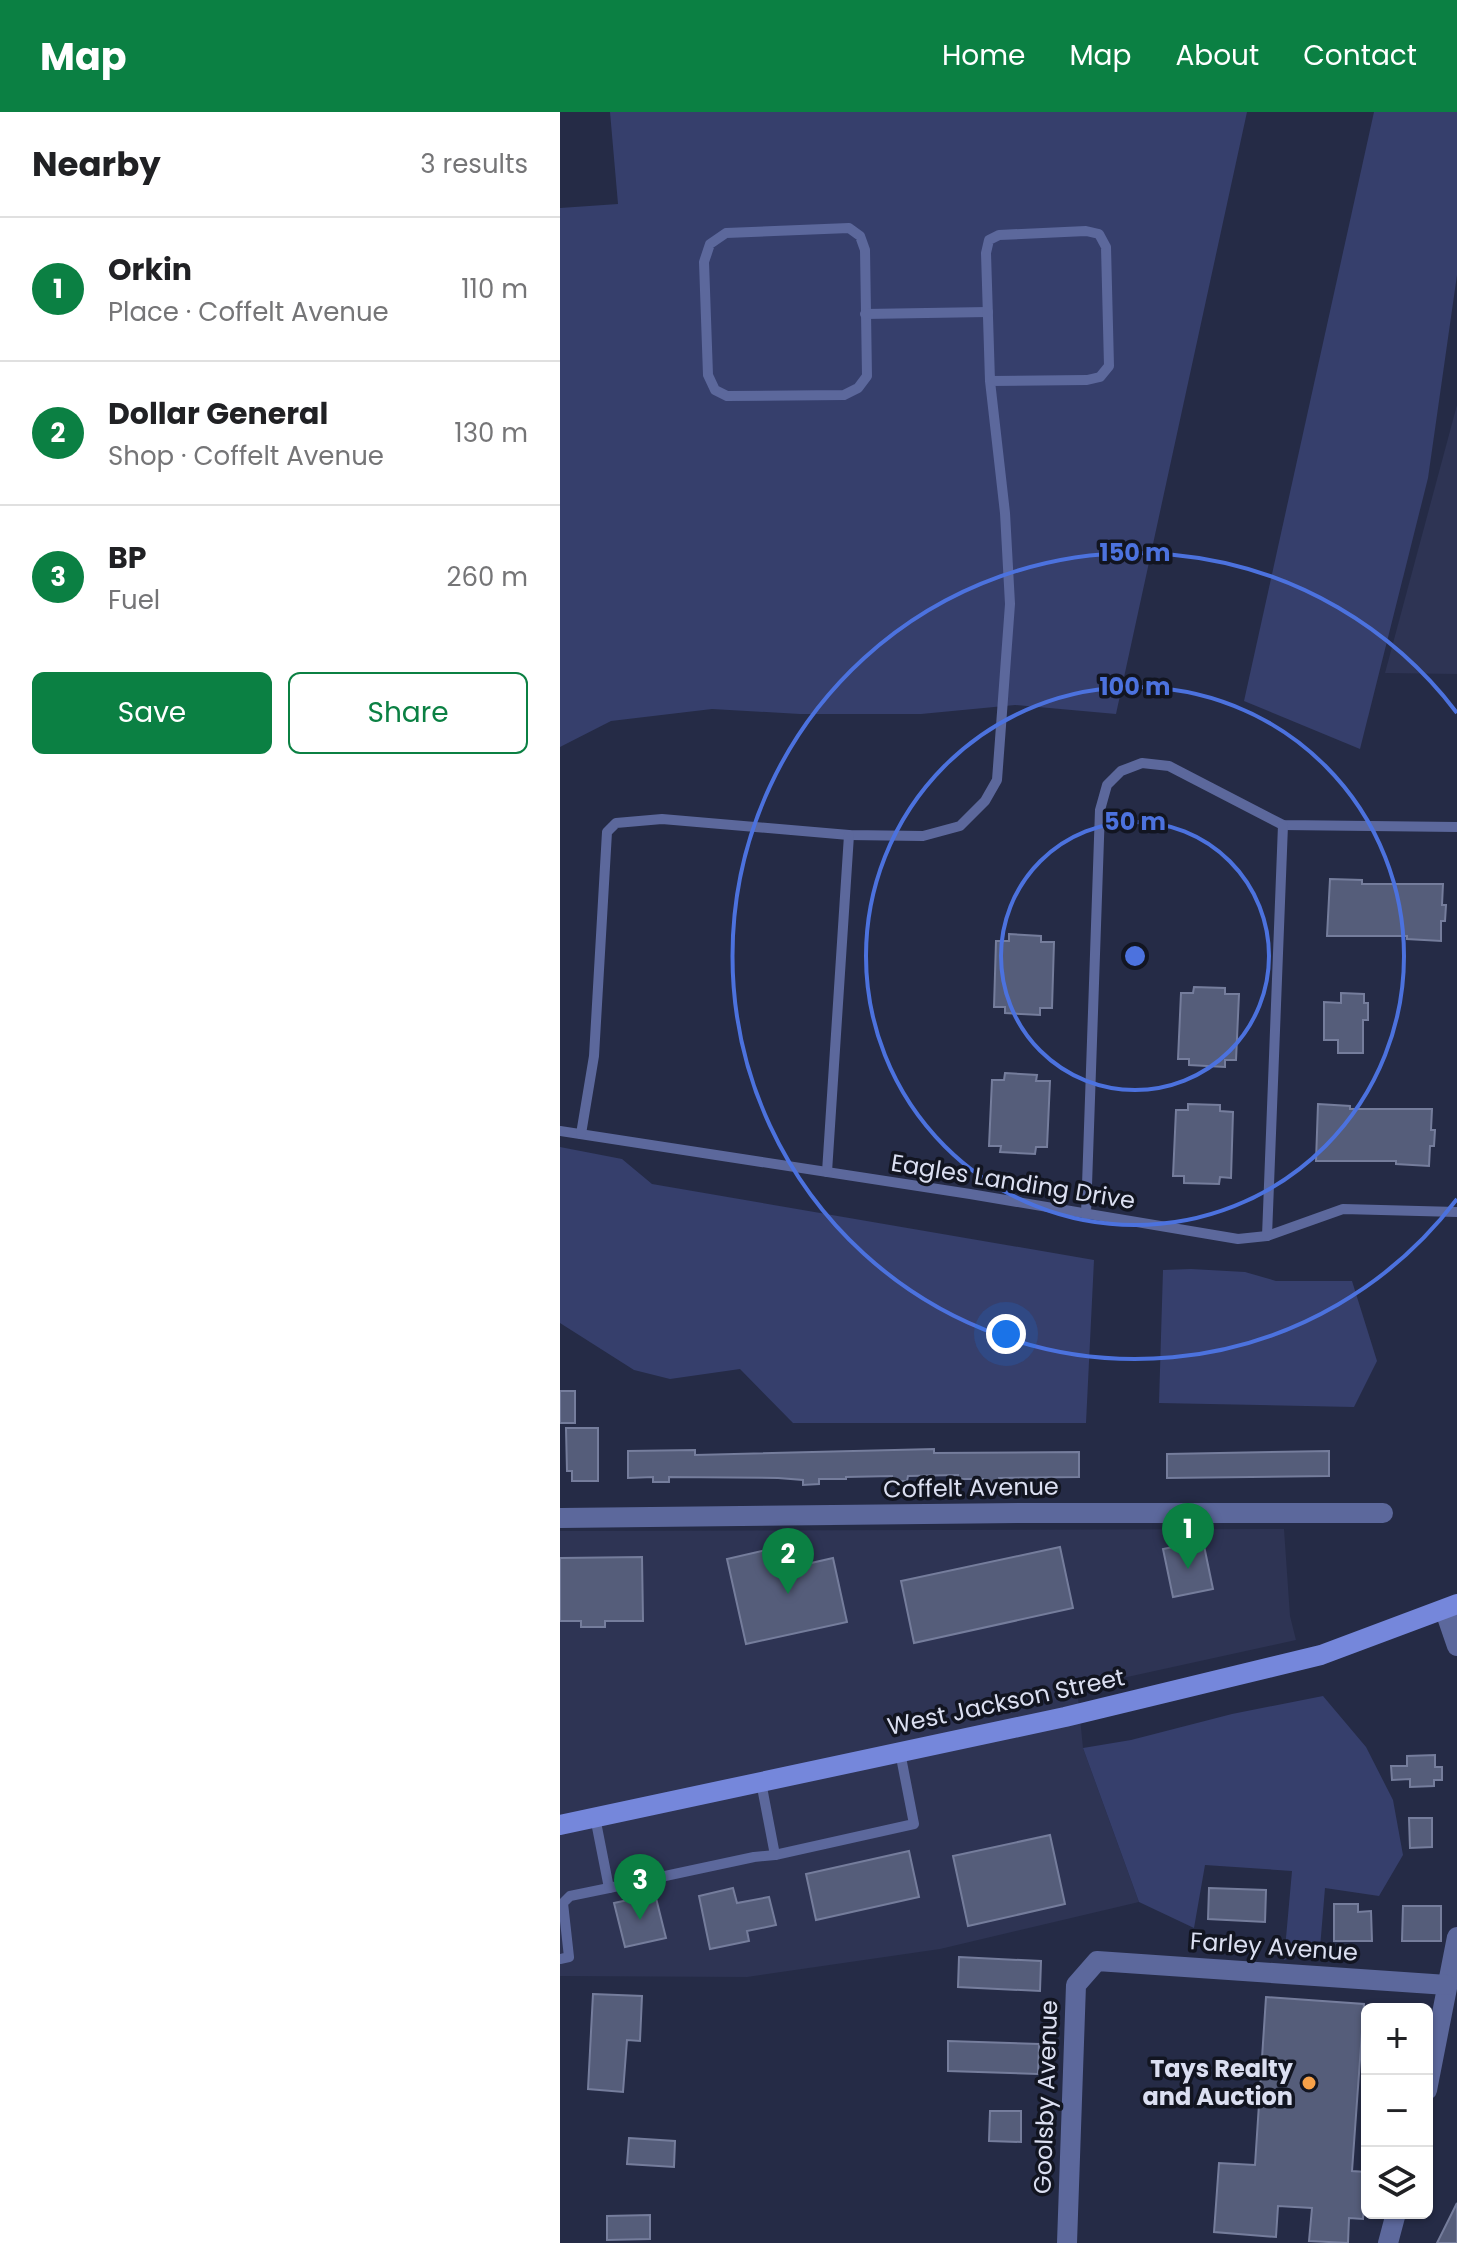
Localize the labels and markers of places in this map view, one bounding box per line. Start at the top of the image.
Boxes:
centre of rings [1121,942,1149,970]
pin: 1 [1162,1503,1214,1569]
pin: 2 [762,1528,814,1594]
pin: 3 [614,1854,666,1920]
place label: Tays Realty and Auction [1142,2052,1294,2113]
marker: Tays Realty and Auction [1300,2074,1318,2092]

